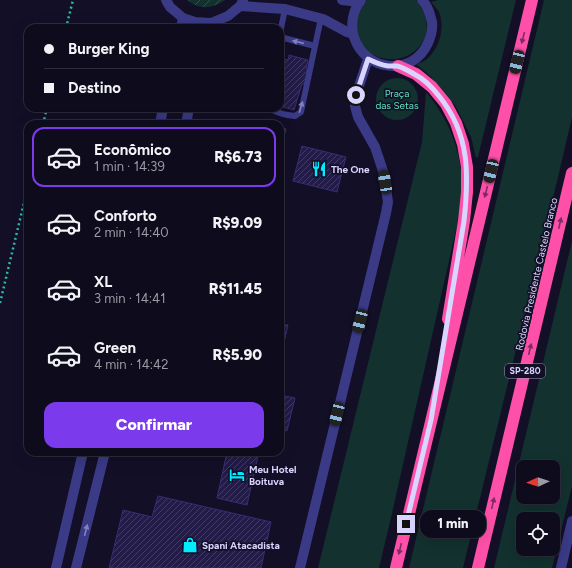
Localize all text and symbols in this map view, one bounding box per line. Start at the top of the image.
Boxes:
one-way arrow [520,32,526,44]
one-way arrow [291,38,304,44]
text: Burger King [68,40,149,58]
car [508,49,526,75]
text: Destino [68,79,121,97]
route start [347,86,365,104]
park label: Praça das Setas [375,87,419,112]
one-way arrow [298,100,304,112]
icon: car [46,139,82,175]
text: Econômico [94,141,171,159]
text: R$6.73 [214,148,262,166]
car [482,158,500,184]
text: 1 min · 14:39 [94,159,165,174]
restaurant icon: The One [310,160,328,178]
place label: The One [331,163,370,176]
car [377,169,393,195]
one-way arrow [483,186,489,198]
street label: Rodovia Presidente Castelo Branco [513,196,561,352]
icon: car [46,205,82,241]
text: Conforto [94,207,157,225]
text: R$9.09 [213,214,262,232]
one-way arrow [558,217,564,229]
text: 2 min · 14:40 [94,225,169,240]
icon: car [46,271,82,307]
text: XL [94,273,112,291]
text: R$11.45 [209,280,262,298]
text: 3 min · 14:41 [94,291,166,306]
car [351,308,369,334]
icon: car [46,337,82,373]
text: Green [94,339,136,357]
one-way arrow [527,343,533,355]
text: R$5.90 [213,346,262,364]
text: 4 min · 14:42 [94,357,168,372]
road number: SP-280 [505,364,545,378]
car [328,401,346,427]
button: Confirmar [44,402,264,448]
north arrow [516,460,560,504]
map controls [516,460,560,556]
place label: Meu Hotel Boituva [249,463,296,488]
hotel icon: Meu Hotel Boituva [228,466,246,484]
one-way arrow [491,497,497,509]
callout: 1 min [420,510,486,538]
button: locate [516,512,560,556]
route end [397,515,415,533]
text: 1 min [437,516,469,531]
one-way arrow [83,524,89,536]
shop icon: Spani Atacadista [181,536,199,554]
place label: Spani Atacadista [202,539,280,552]
one-way arrow [397,543,403,556]

